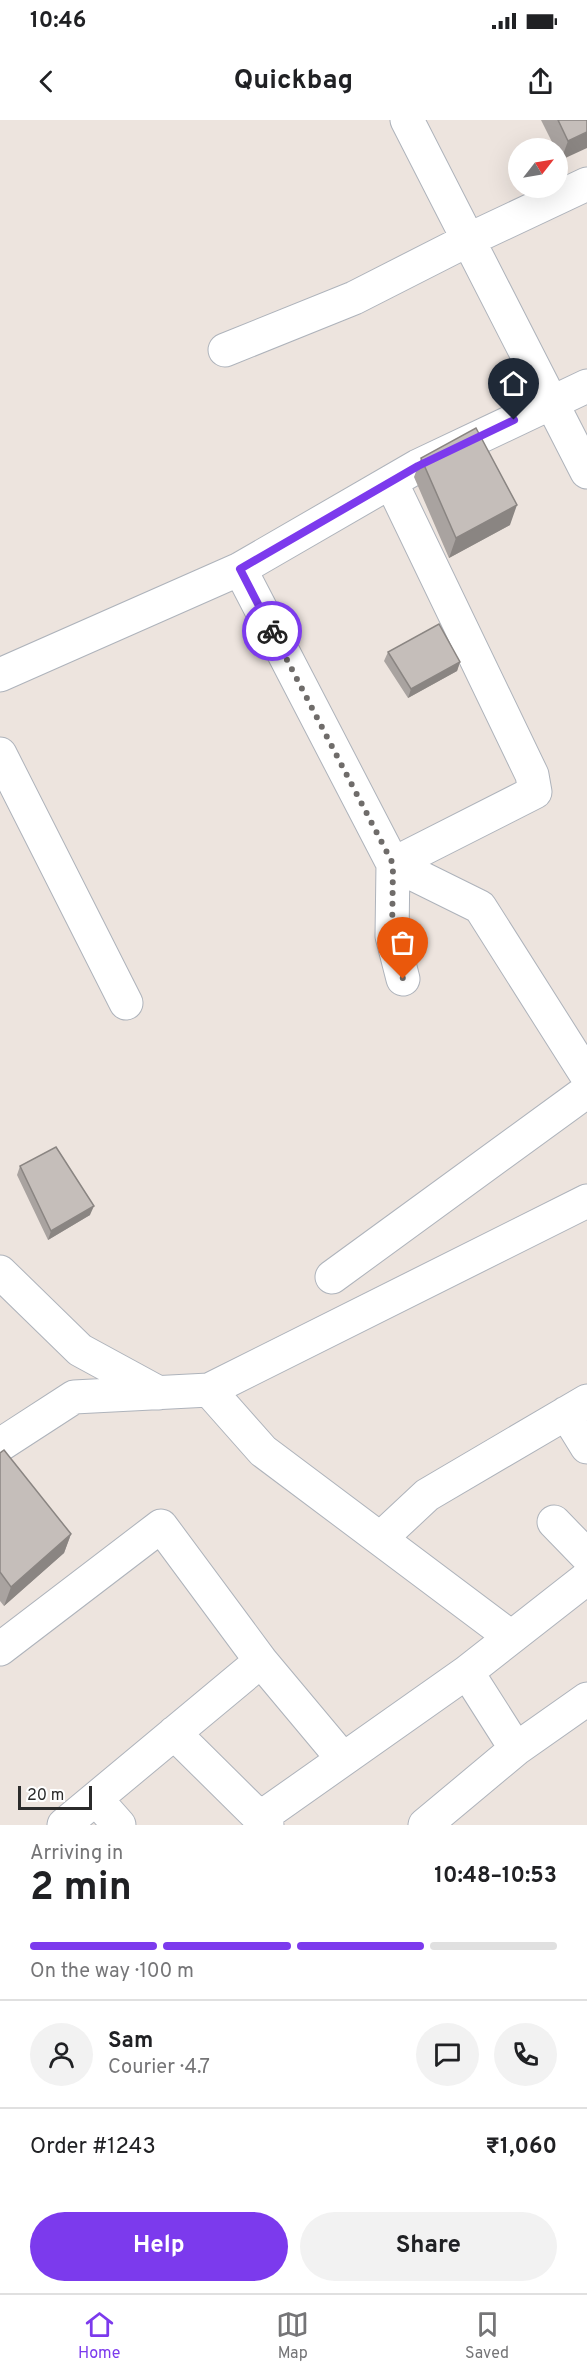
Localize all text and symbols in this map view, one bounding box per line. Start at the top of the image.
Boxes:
text: 10:46 [30,8,86,35]
text: Quickbag [234,64,353,98]
icon: back [30,65,63,98]
icon: share [524,65,557,98]
north arrow [508,138,568,198]
map controls [508,138,568,198]
pin [488,358,539,420]
icon: home [497,367,530,400]
courier [242,601,302,661]
icon: bike [256,615,289,648]
pin [377,917,428,979]
icon: bag [386,926,419,959]
scale bar [18,1783,92,1810]
text: 20 m [27,1786,64,1806]
text: Arriving in [30,1841,123,1867]
text: 10:48–10:53 [434,1863,557,1890]
text: 2 min [30,1865,132,1914]
text: On the way · 100 m [30,1959,194,1985]
button: person [30,2023,93,2086]
button: chat [416,2023,479,2086]
button: phone [494,2023,557,2086]
text: Sam [108,2028,153,2055]
text: Courier · 4.7 [108,2055,210,2081]
text: Order #1243 [30,2134,156,2161]
text: ₹1,060 [486,2134,557,2161]
button: Help [30,2212,288,2281]
button: Share [300,2212,557,2281]
tab: Home [78,2308,120,2364]
tab: Map [276,2308,309,2364]
tab: Saved [465,2308,509,2364]

